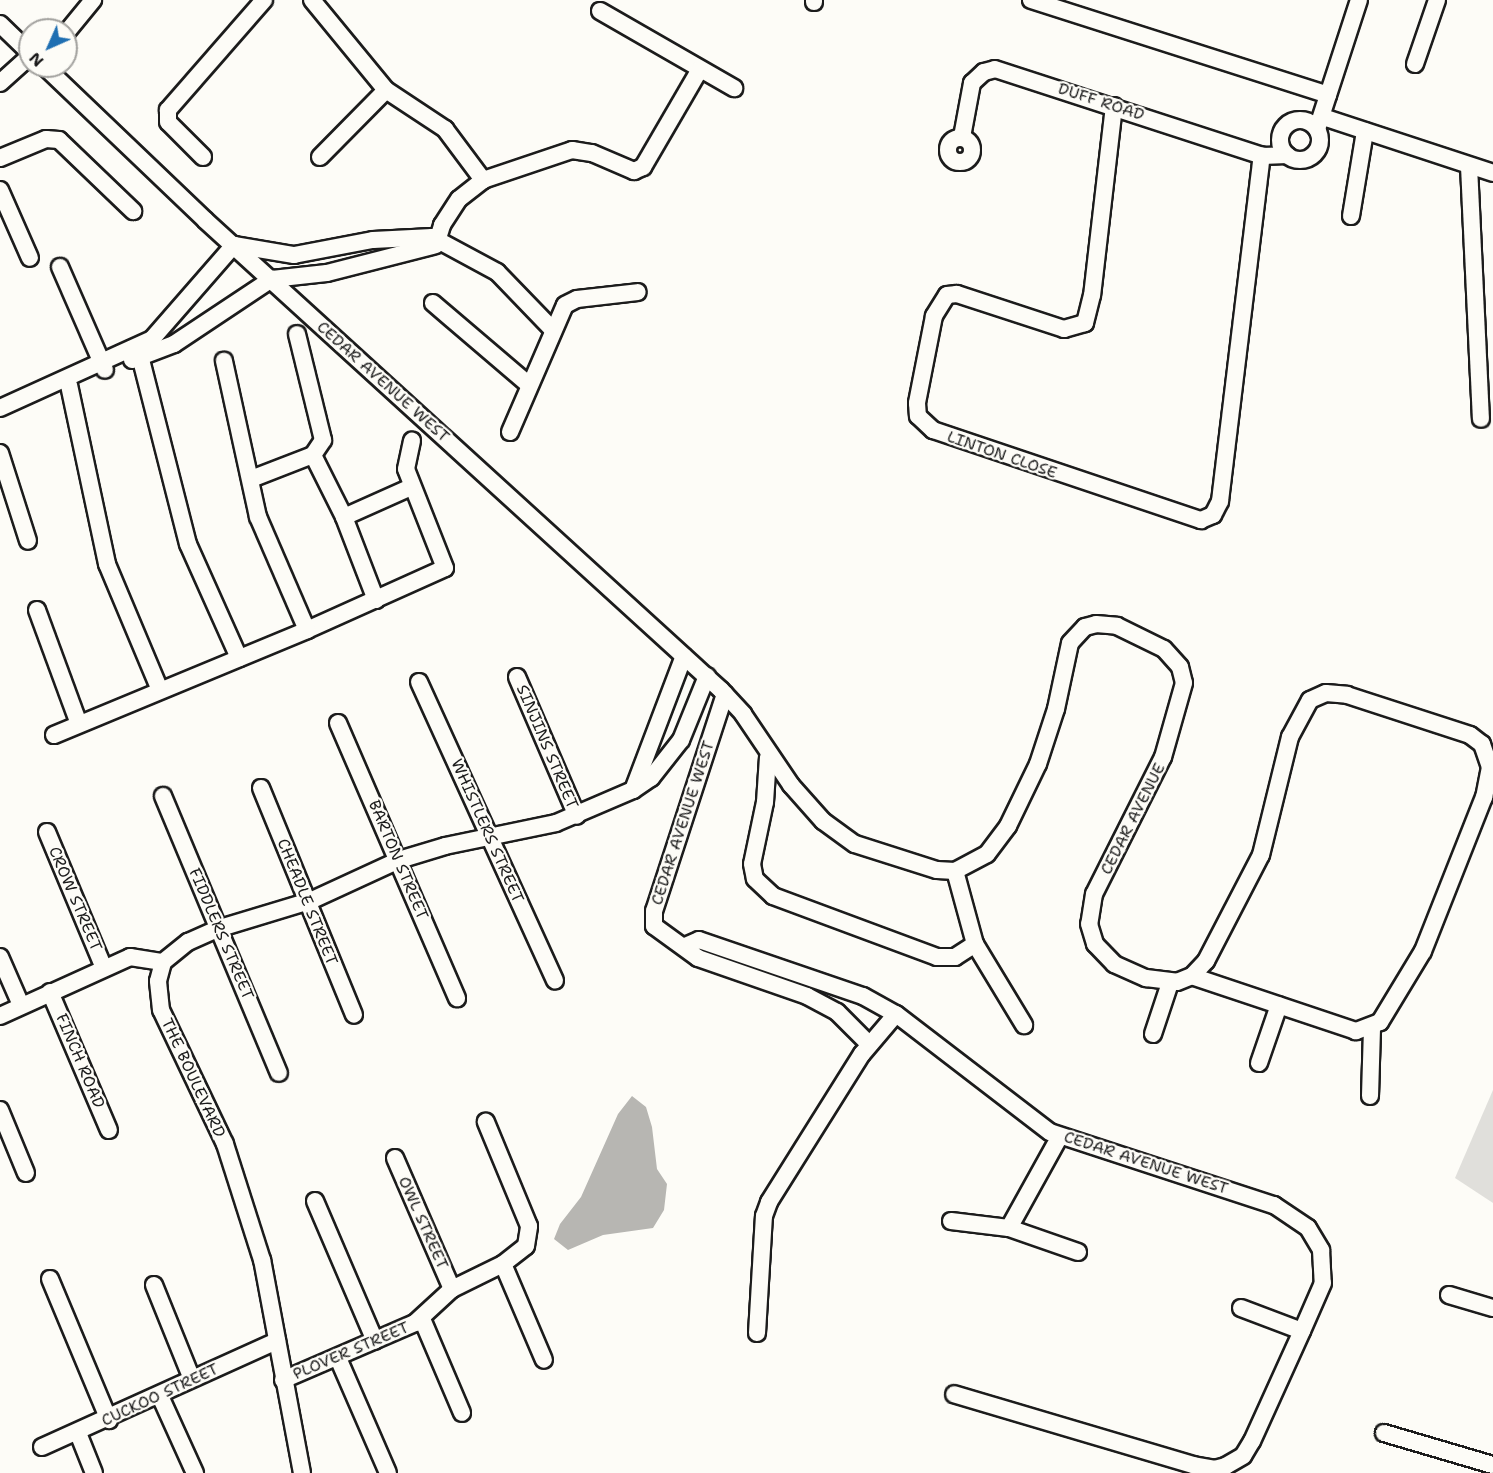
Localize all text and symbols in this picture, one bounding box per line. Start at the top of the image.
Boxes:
north arrow [18,18,78,78]
text: N [24,48,48,72]
street label: DUFF ROAD [1055,79,1147,125]
street label: CEDAR AVENUE WEST [313,317,453,447]
street label: LINTON CLOSE [944,427,1060,483]
street label: SINJINS STREET [512,682,582,812]
street label: CEDAR AVENUE WEST [647,738,719,908]
street label: WHISTLERS STREET [447,756,527,906]
street label: CEDAR AVENUE [1097,760,1169,878]
street label: BARTON STREET [364,797,432,923]
street label: CHEADLE STREET [273,836,341,968]
street label: CROW STREET [44,844,106,954]
street label: FIDDLERS STREET [185,865,257,1003]
street label: FINCH ROAD [52,1011,108,1111]
street label: THE BOULEVARD [157,1015,229,1141]
street label: CEDAR AVENUE WEST [1061,1127,1231,1199]
street label: OWL STREET [394,1174,452,1272]
street label: PLOVER STREET [290,1318,412,1384]
street label: CUCKOO STREET [98,1359,222,1431]

